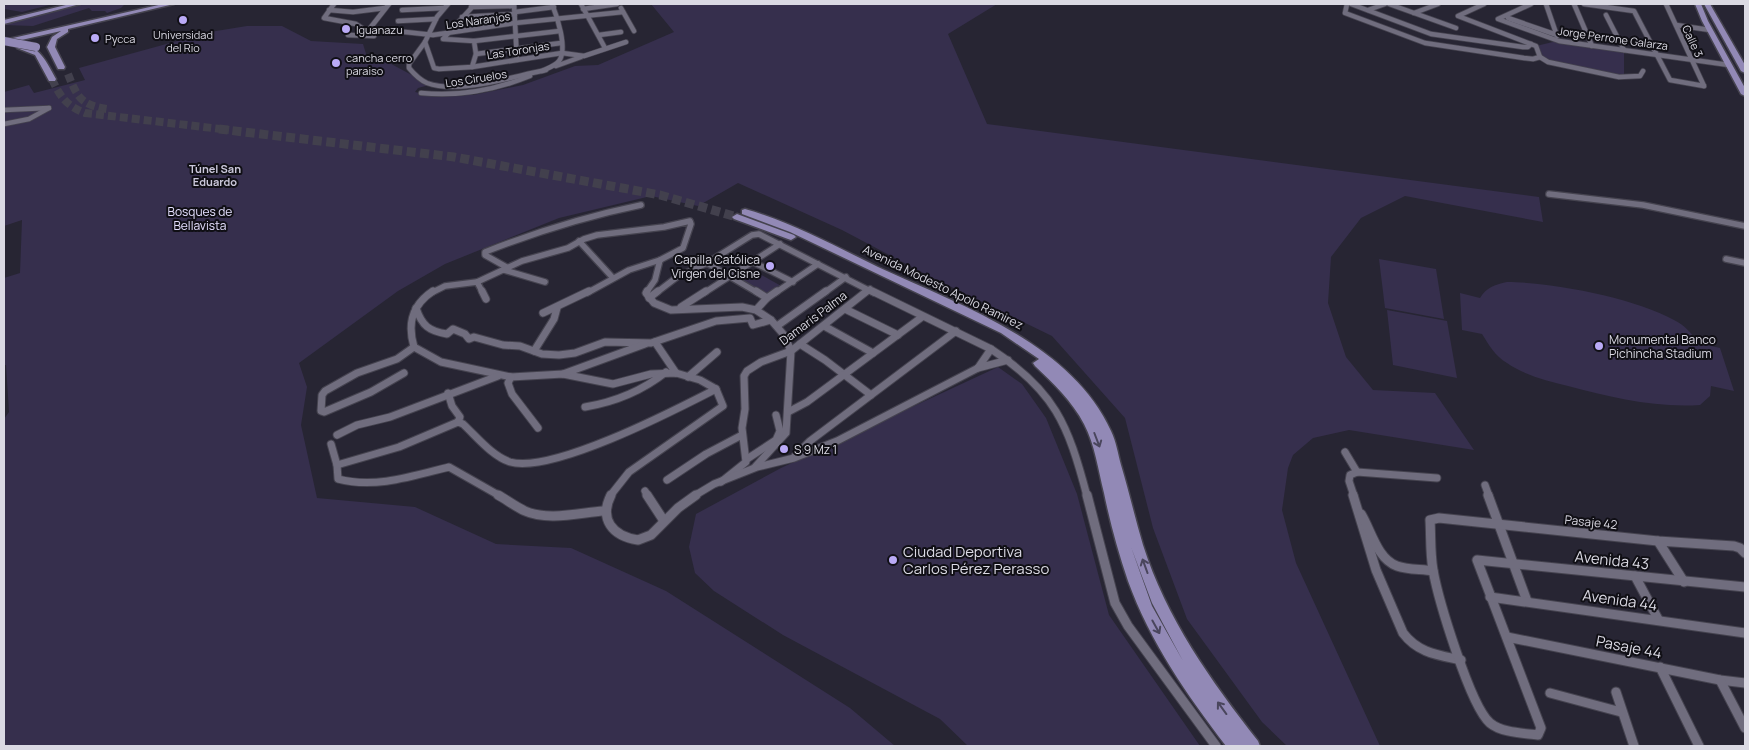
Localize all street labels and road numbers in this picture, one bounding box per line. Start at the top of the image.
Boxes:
street label: Los Naranjos [445,8,511,32]
street label: Calle 3 [1679,22,1707,60]
street label: Jorge Perrone Galarza [1557,23,1669,53]
street label: Las Toronjas [485,38,551,62]
street label: Los Ciruelos [444,66,508,90]
street label: Avenida Modesto Apolo Ramirez [860,241,1026,333]
street label: Damaris Palma [776,287,850,349]
street label: Pasaje 42 [1564,511,1618,533]
street label: Avenida 43 [1574,546,1650,574]
street label: Avenida 44 [1581,584,1659,616]
street label: Pasaje 44 [1594,630,1664,664]

